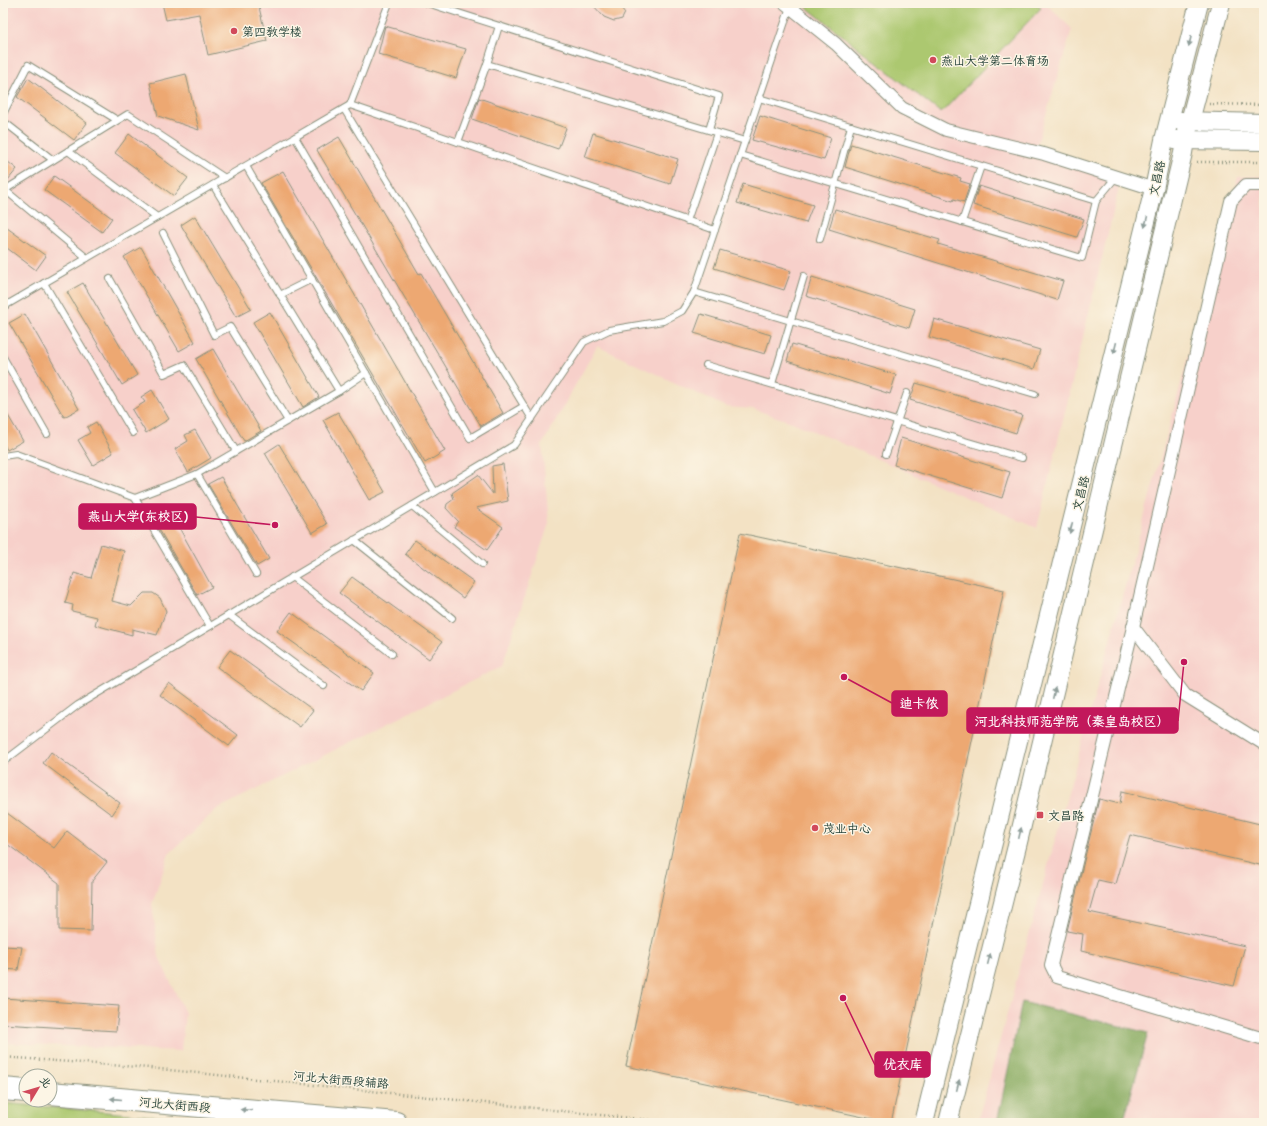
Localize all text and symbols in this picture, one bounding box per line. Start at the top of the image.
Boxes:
place label: 第四教学楼 [242,23,302,39]
marker: 第四教学楼 [229,26,239,36]
one-way arrow [1187,35,1193,47]
place label: 燕山大学第二体育场 [941,52,1049,68]
marker: 燕山大学第二体育场 [928,55,938,65]
street label: 文昌路 [1144,159,1168,197]
one-way arrow [1143,215,1149,228]
one-way arrow [1112,342,1118,354]
street label: 文昌路 [1068,474,1092,512]
callout: 燕山大学(东校区) [79,504,196,529]
text: 燕山大学(东校区) [88,507,188,524]
one-way arrow [1068,523,1074,535]
one-way arrow [1051,687,1057,699]
callout: 迪卡侬 [892,691,947,716]
text: 迪卡侬 [899,694,939,711]
callout: 河北科技师范学院（秦皇岛校区） [967,708,1178,733]
text: 河北科技师范学院（秦皇岛校区） [974,712,1170,729]
place label: 文昌路 [1048,807,1084,823]
marker: 文昌路 [1035,810,1045,820]
place label: 茂业中心 [823,820,871,836]
marker: 茂业中心 [810,823,820,833]
one-way arrow [1018,827,1024,839]
one-way arrow [986,953,992,965]
callout: 优衣库 [875,1052,930,1077]
text: 优衣库 [883,1055,923,1072]
street label: 河北大街西段辅路 [292,1067,390,1091]
north arrow [18,1068,58,1108]
text: 北 [37,1073,56,1090]
one-way arrow [955,1079,961,1091]
street label: 河北大街西段 [138,1093,212,1115]
one-way arrow [110,1095,122,1102]
one-way arrow [240,1106,252,1113]

